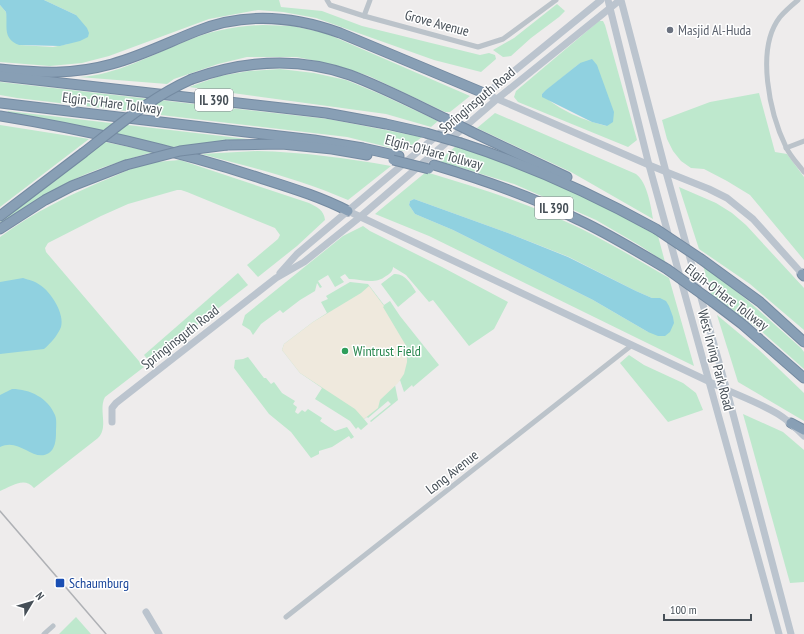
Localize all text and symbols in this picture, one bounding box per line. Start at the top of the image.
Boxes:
street label: Grove Avenue [403,6,471,40]
place label: Masjid Al-Huda [678,21,751,39]
marker: Masjid Al-Huda [665,25,675,35]
street label: Springinsguth Road [435,63,519,137]
street label: Elgin-O'Hare Tollway [61,88,164,118]
road number: IL 390 [195,89,233,111]
street label: Elgin-O'Hare Tollway [383,130,485,174]
road number: IL 390 [535,197,573,219]
street label: Elgin-O'Hare Tollway [682,260,773,335]
street label: Springinsguth Road [137,301,223,373]
street label: West Irving Park Road [694,307,738,413]
place label: Wintrust Field [353,342,421,360]
marker: Wintrust Field [340,346,350,356]
street label: Long Avenue [422,446,482,498]
place label: Schaumburg [69,574,129,592]
marker: Schaumburg [54,577,66,589]
north arrow [12,582,52,622]
text: N [33,589,47,603]
scale bar [664,596,751,622]
text: 100 m [670,602,697,617]

